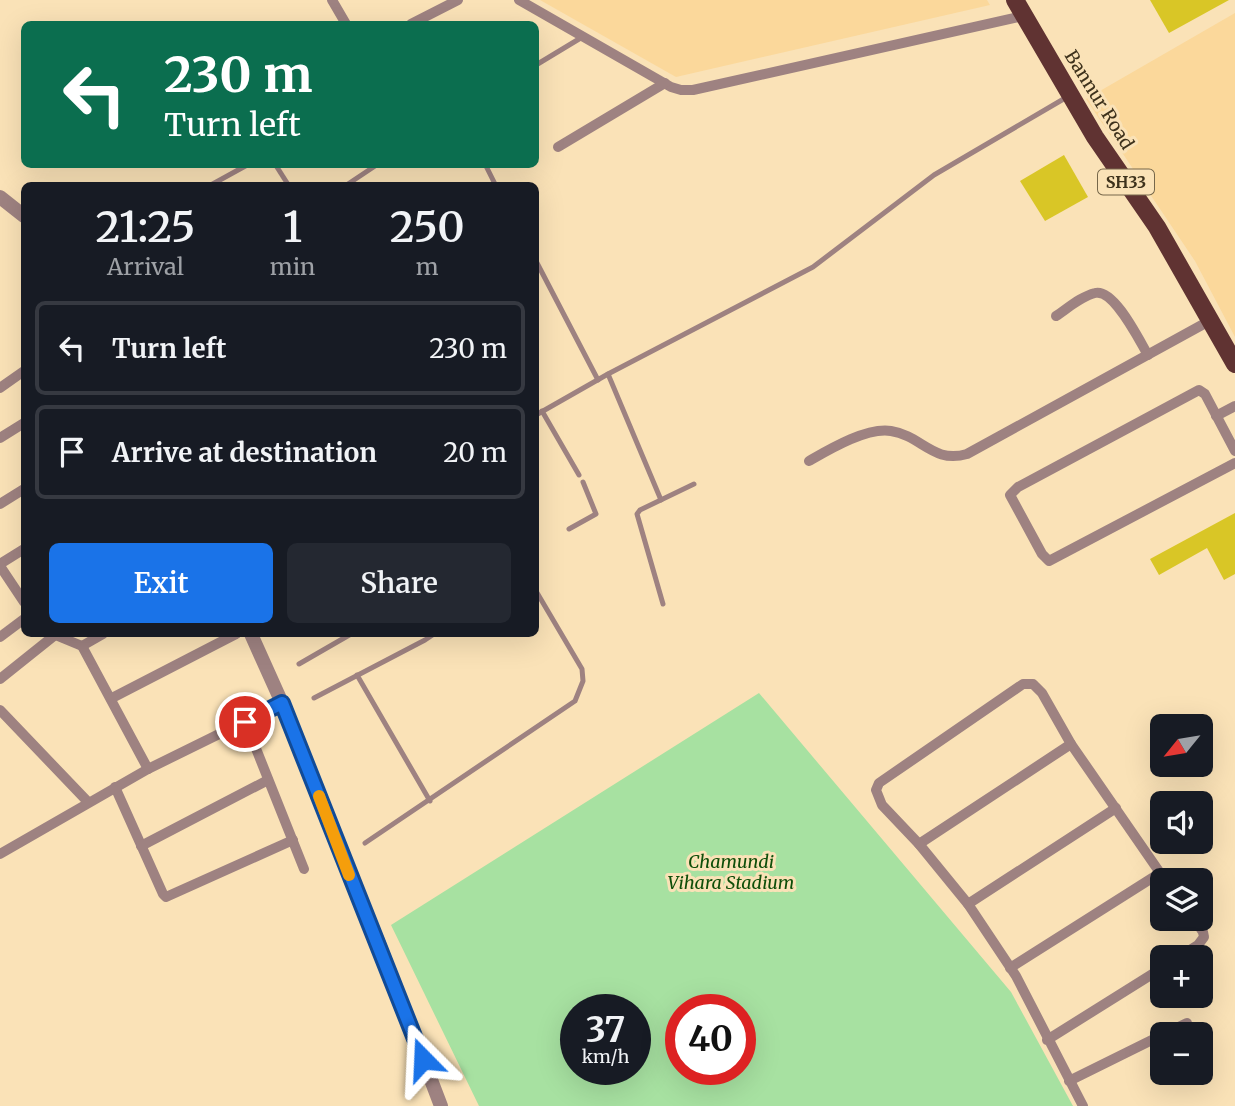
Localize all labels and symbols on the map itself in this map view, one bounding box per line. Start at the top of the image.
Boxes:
street label: Bannur Road [1060,46,1139,154]
road number: SH33 [1098,170,1154,194]
pin [215,692,275,752]
north arrow [1150,714,1213,777]
park label: Chamundi Vihara Stadium [668,850,794,894]
speed limit sign: 40 [665,994,756,1085]
position arrow [386,1022,460,1096]

